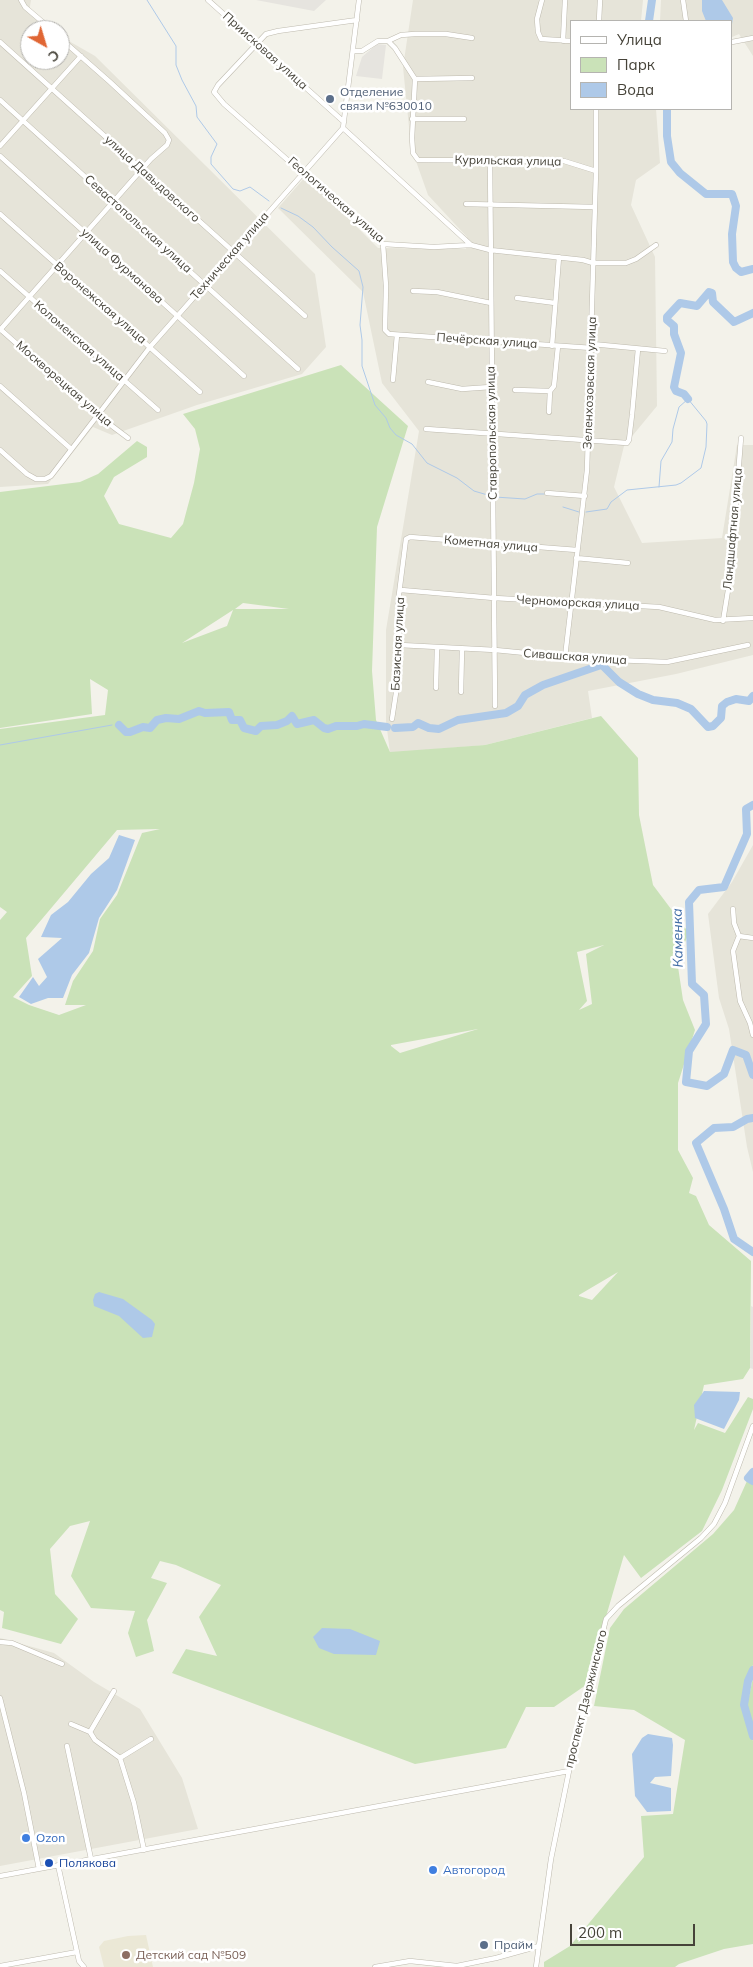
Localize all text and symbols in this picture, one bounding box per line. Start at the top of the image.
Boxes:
street label: Приисковая улица [220,9,310,93]
north arrow [20,20,70,70]
legend [570,20,733,110]
text: Улица [617,30,662,49]
text: С [44,46,63,66]
text: Парк [617,55,655,74]
text: Вода [617,80,654,99]
place label: Отделение связи №630010 [340,85,432,113]
marker: Отделение связи №630010 [324,93,336,105]
street label: улица Давыдовского [101,132,203,226]
street label: Курильская улица [455,153,561,169]
street label: Геологическая улица [285,154,387,246]
street label: Севастопольская улица [81,172,195,276]
street label: Техническая улица [188,209,272,303]
street label: улица Фурманова [78,225,166,307]
street label: Воронежская улица [51,259,149,347]
street label: Коломенская улица [31,298,127,384]
street label: Зеленхозовская улица [580,316,600,450]
street label: Печёрская улица [436,330,538,352]
street label: Москворецкая улица [13,338,115,430]
street label: Ставропольская улица [484,366,500,500]
street label: Ландшафтная улица [720,467,746,591]
street label: Кометная улица [443,533,539,555]
street label: Черноморская улица [516,593,640,613]
street label: Базисная улица [388,597,408,691]
street label: Сивашская улица [523,646,627,668]
water label: Каменка [669,908,687,968]
street label: проспект Дзержинского [562,1628,610,1770]
place label: Ozon [36,1831,65,1845]
marker: Ozon [20,1832,32,1844]
place label: Полякова [59,1856,116,1870]
marker: Полякова [43,1857,55,1869]
place label: Автогород [443,1863,505,1877]
marker: Автогород [427,1864,439,1876]
scale bar [573,1914,698,1946]
text: 200 m [578,1923,622,1942]
place label: Прайм [494,1938,533,1952]
marker: Прайм [478,1939,490,1951]
place label: Детский сад №509 [136,1948,246,1962]
marker: Детский сад №509 [120,1949,132,1961]

